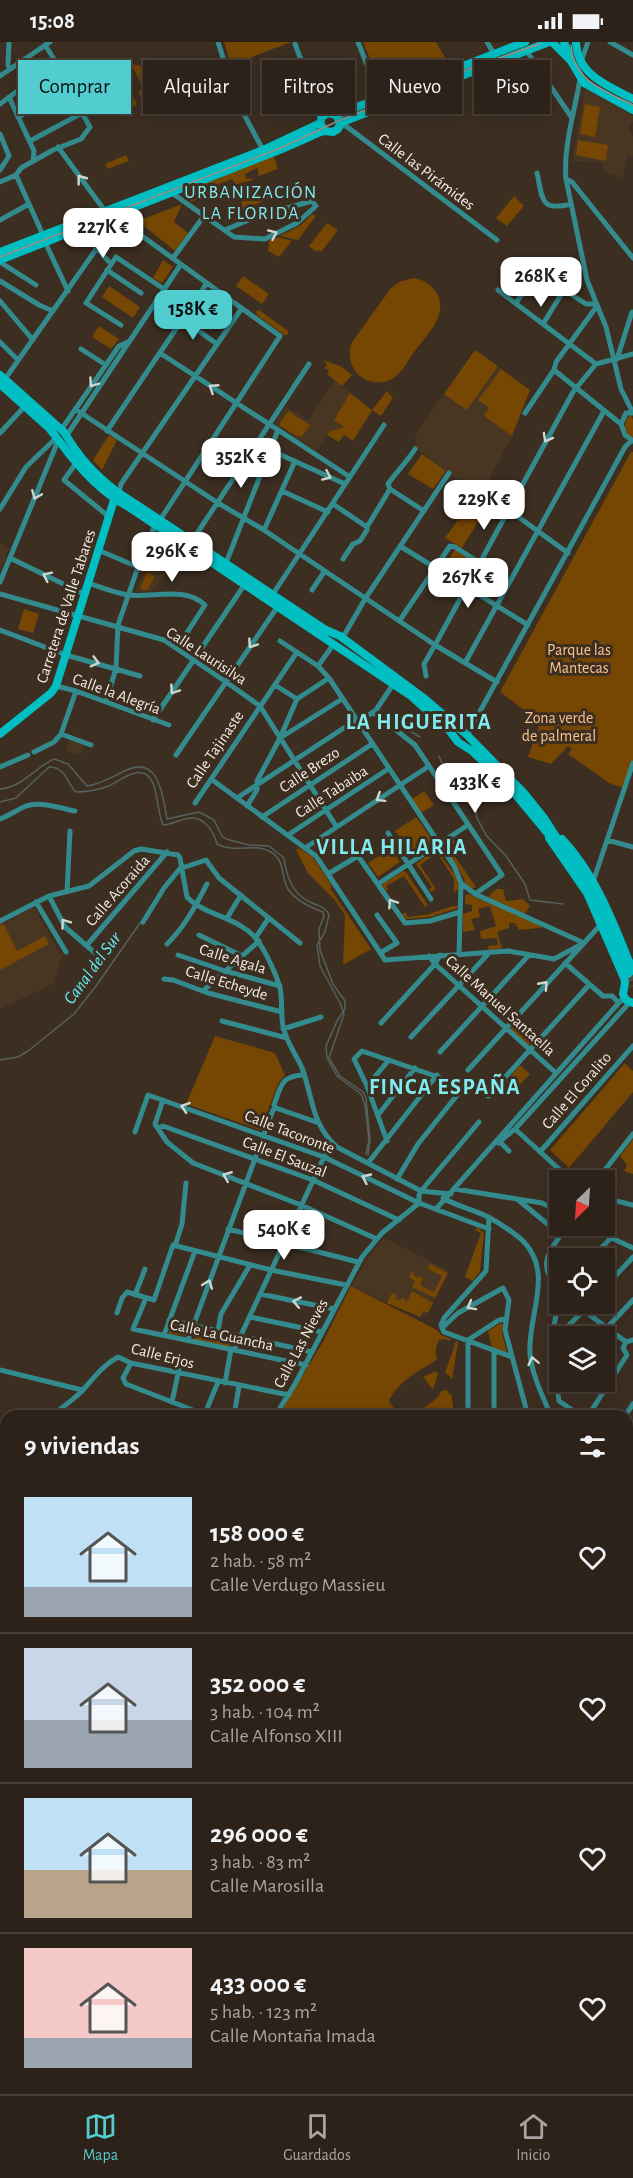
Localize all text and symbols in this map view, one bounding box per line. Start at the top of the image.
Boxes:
text: 15:08 [30,10,75,32]
chip: Comprar [18,60,131,114]
chip: Alquilar [143,60,250,114]
chip: Filtros [262,60,355,114]
chip: Nuevo [367,60,462,114]
chip: Piso [474,60,550,114]
street label: Calle las Pirámides [375,130,478,213]
one-way arrow [78,175,89,186]
district label: URBANIZACIÓN LA FLORIDA [184,181,318,223]
pin: 227K € [54,208,152,259]
text: 227K € [77,217,129,237]
one-way arrow [267,229,278,241]
pin: 268K € [492,257,590,308]
text: 268K € [515,266,567,286]
pin: 158K € [144,290,242,341]
text: 158K € [168,299,218,319]
one-way arrow [89,376,100,387]
one-way arrow [209,383,219,395]
one-way arrow [543,432,554,443]
pin: 352K € [192,438,290,489]
text: 352K € [216,447,266,467]
one-way arrow [321,468,332,480]
pin: 229K € [435,480,533,531]
one-way arrow [31,489,43,500]
text: 229K € [458,489,510,509]
street label: Carretera de Valle Tabares [34,527,98,685]
pin: 296K € [123,532,221,583]
text: 296K € [146,541,198,561]
pin: 267K € [419,558,517,609]
text: 267K € [442,567,494,587]
one-way arrow [42,572,53,584]
street label: Calle Laurisilva [163,624,250,688]
one-way arrow [248,638,259,649]
park label: Parque las Mantecas [547,642,611,676]
one-way arrow [90,655,100,668]
street label: Calle la Alegría [71,671,163,717]
one-way arrow [170,684,181,695]
street label: Calle Tajinaste [183,708,247,792]
park label: Zona verde de palmeral [522,710,596,744]
district label: LA HIGUERITA [346,711,492,733]
street label: Calle Brezo [277,744,343,796]
street label: Calle Tabaiba [292,763,371,821]
pin: 433K € [426,763,524,814]
text: 433K € [449,772,501,792]
one-way arrow [376,791,387,802]
district label: VILLA HILARIA [316,836,468,858]
street label: Calle Acoraida [83,852,153,929]
one-way arrow [388,899,399,910]
one-way arrow [61,919,72,930]
water label: Canal del Sur [61,928,126,1008]
street label: Calle Agala [197,941,268,977]
street label: Calle Manuel Santaella [442,952,558,1059]
street label: Calle Echeyde [183,963,270,1004]
one-way arrow [537,982,548,992]
street label: Calle El Coralito [539,1049,615,1132]
district label: FINCA ESPAÑA [369,1073,521,1098]
one-way arrow [180,1102,191,1114]
street label: Calle Tacoronte [242,1107,337,1156]
street label: Calle El Sauzal [240,1134,329,1180]
north arrow [549,1170,615,1236]
map controls [549,1170,615,1392]
one-way arrow [222,1171,233,1183]
one-way arrow [362,1173,373,1185]
pin: 540K € [235,1210,333,1261]
text: 540K € [257,1219,311,1239]
button: locate [549,1248,615,1314]
one-way arrow [200,1280,213,1290]
street label: Calle Las Nieves [271,1296,331,1391]
one-way arrow [292,1296,302,1309]
one-way arrow [467,1299,477,1310]
street label: Calle La Guancha [169,1316,275,1354]
button: layers [549,1326,615,1392]
street label: Calle Erjos [129,1340,196,1373]
one-way arrow [527,1356,540,1366]
icon: filters [576,1430,609,1463]
text: 9 viviendas [24,1433,139,1459]
text: 158 000 € [210,1520,304,1546]
icon: home [72,1521,144,1593]
icon: heart [576,1541,609,1574]
text: 2 hab. · 58 m² [210,1551,311,1571]
text: Calle Verdugo Massieu [210,1575,385,1595]
text: 352 000 € [210,1671,305,1697]
icon: home [72,1672,144,1744]
icon: heart [576,1692,609,1725]
text: 3 hab. · 104 m² [210,1702,320,1722]
text: Calle Alfonso XIII [210,1726,343,1746]
text: 296 000 € [210,1821,308,1847]
icon: home [72,1822,144,1894]
icon: heart [576,1842,609,1875]
text: 3 hab. · 83 m² [210,1852,310,1872]
text: Calle Marosilla [210,1876,324,1896]
text: 433 000 € [210,1971,306,1997]
icon: home [72,1972,144,2044]
icon: heart [576,1992,609,2025]
text: 5 hab. · 123 m² [210,2002,317,2022]
text: Calle Montaña Imada [210,2026,376,2046]
tab: Mapa [83,2110,118,2165]
tab: Guardados [283,2110,351,2165]
tab: Inicio [516,2110,550,2165]

